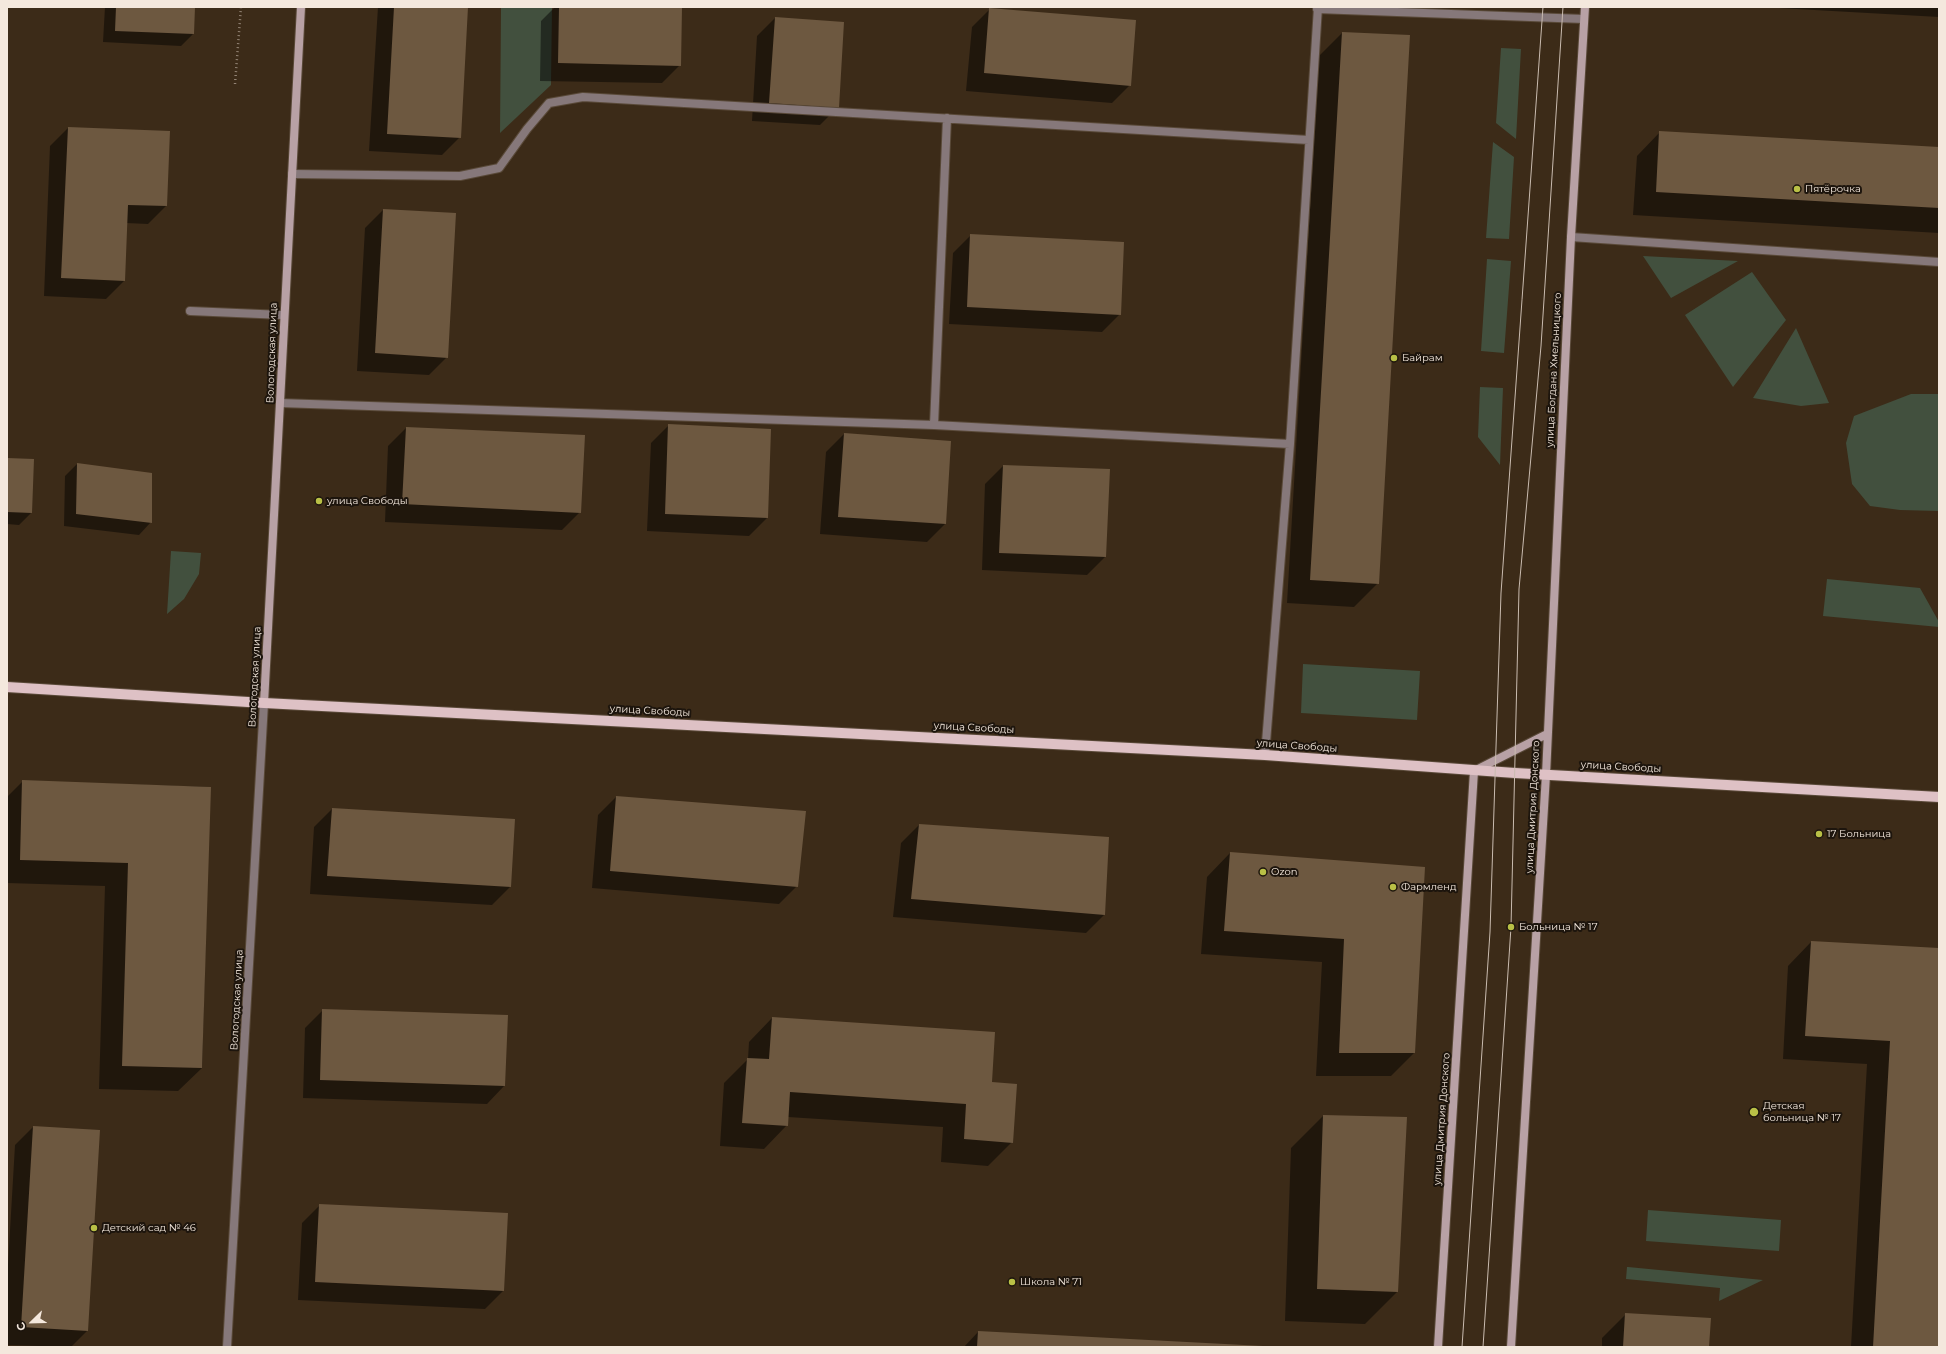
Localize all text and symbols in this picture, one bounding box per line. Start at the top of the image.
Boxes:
place label: Пятёрочка [1805,183,1861,195]
marker: Пятёрочка [1792,184,1802,194]
street label: улица Богдана Хмельницкого [1544,292,1564,448]
street label: Вологодская улица [264,302,280,404]
place label: Байрам [1402,352,1443,364]
marker: Байрам [1389,353,1399,363]
place label: улица Свободы [327,495,408,507]
marker: улица Свободы [314,496,324,506]
street label: Вологодская улица [246,626,264,728]
street label: улица Свободы [609,703,691,719]
street label: улица Свободы [933,720,1015,736]
street label: улица Свободы [1256,737,1338,755]
street label: улица Дмитрия Донского [1524,740,1542,874]
street label: улица Свободы [1580,759,1662,775]
place label: 17 Больница [1827,828,1891,840]
marker: 17 Больница [1814,829,1824,839]
place label: Ozon [1271,866,1297,878]
marker: Ozon [1258,867,1268,877]
place label: Фармленд [1401,881,1457,893]
marker: Фармленд [1388,882,1398,892]
place label: Больница № 17 [1519,921,1598,933]
marker: Больница № 17 [1506,922,1516,932]
street label: Вологодская улица [228,949,246,1051]
street label: улица Дмитрия Донского [1431,1052,1453,1186]
place label: Детская больница № 17 [1763,1100,1841,1124]
marker: Детская больница № 17 [1748,1106,1760,1118]
place label: Детский сад № 46 [102,1222,196,1234]
marker: Детский сад № 46 [89,1223,99,1233]
place label: Школа № 71 [1020,1276,1082,1288]
marker: Школа № 71 [1007,1277,1017,1287]
north arrow [12,1302,52,1342]
text: С [13,1320,29,1333]

